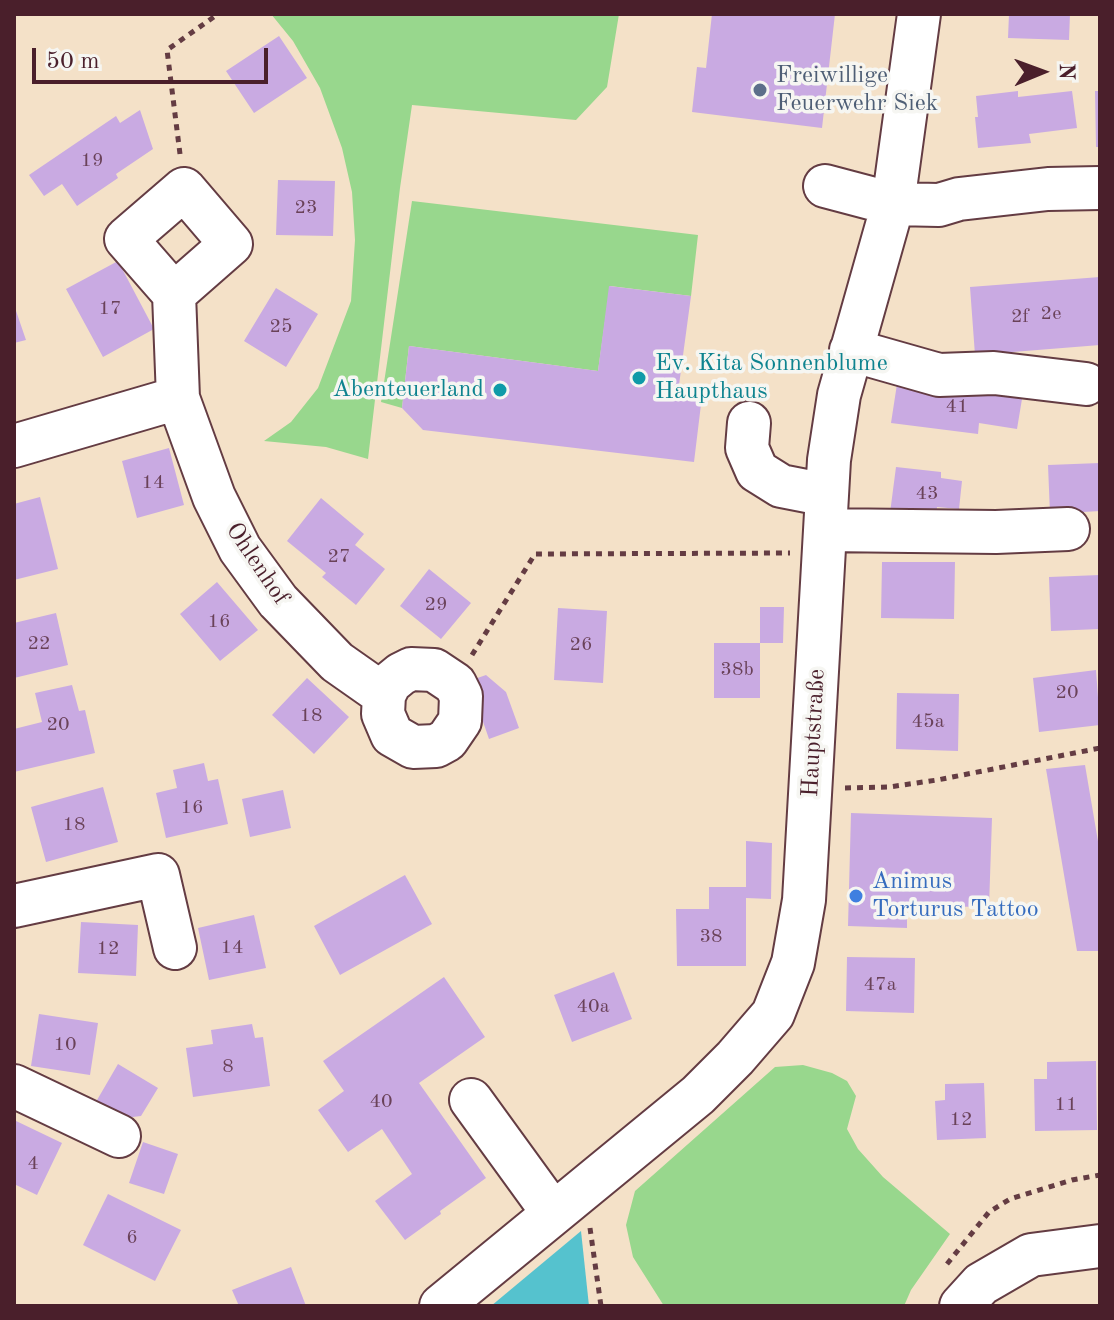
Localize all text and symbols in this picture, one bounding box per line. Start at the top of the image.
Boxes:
scale bar [36,32,272,82]
north arrow [1002,32,1082,112]
text: 50 m [46,50,100,74]
place label: Freiwillige Feuerwehr Siek [776,62,938,118]
text: N [1055,63,1077,80]
marker: Freiwillige Feuerwehr Siek [751,81,769,99]
house number: 19 [80,149,104,173]
house number: 23 [294,196,318,220]
house number: 17 [98,297,122,321]
house number: 2e [1041,302,1061,326]
house number: 2f [1011,305,1029,329]
house number: 25 [269,315,293,339]
place label: Ev. Kita Sonnenblume Haupthaus [655,350,888,406]
marker: Ev. Kita Sonnenblume Haupthaus [630,369,648,387]
place label: Abenteuerland [332,376,484,404]
marker: Abenteuerland [491,381,509,399]
house number: 41 [945,395,969,419]
house number: 14 [141,471,165,495]
house number: 43 [915,482,939,506]
street label: Ohlenhof [219,517,295,611]
house number: 27 [327,545,351,569]
house number: 29 [424,593,448,617]
house number: 16 [207,610,231,634]
house number: 22 [27,632,51,656]
house number: 26 [569,633,593,657]
house number: 38b [720,658,754,682]
street label: Hauptstraße [796,668,832,798]
house number: 20 [1055,681,1079,705]
house number: 18 [299,704,323,728]
house number: 45a [911,710,945,734]
house number: 20 [46,713,70,737]
house number: 16 [180,796,204,820]
house number: 18 [62,813,86,837]
place label: Animus Torturus Tattoo [872,868,1039,924]
marker: Animus Torturus Tattoo [847,887,865,905]
house number: 38 [699,925,723,949]
house number: 14 [220,936,244,960]
house number: 12 [96,937,120,961]
house number: 47a [863,973,897,997]
house number: 40a [576,995,610,1019]
house number: 10 [53,1033,77,1057]
house number: 8 [222,1055,234,1079]
house number: 40 [369,1090,393,1114]
house number: 11 [1054,1093,1078,1117]
house number: 12 [949,1108,973,1132]
house number: 4 [27,1152,39,1176]
house number: 6 [126,1226,138,1250]

